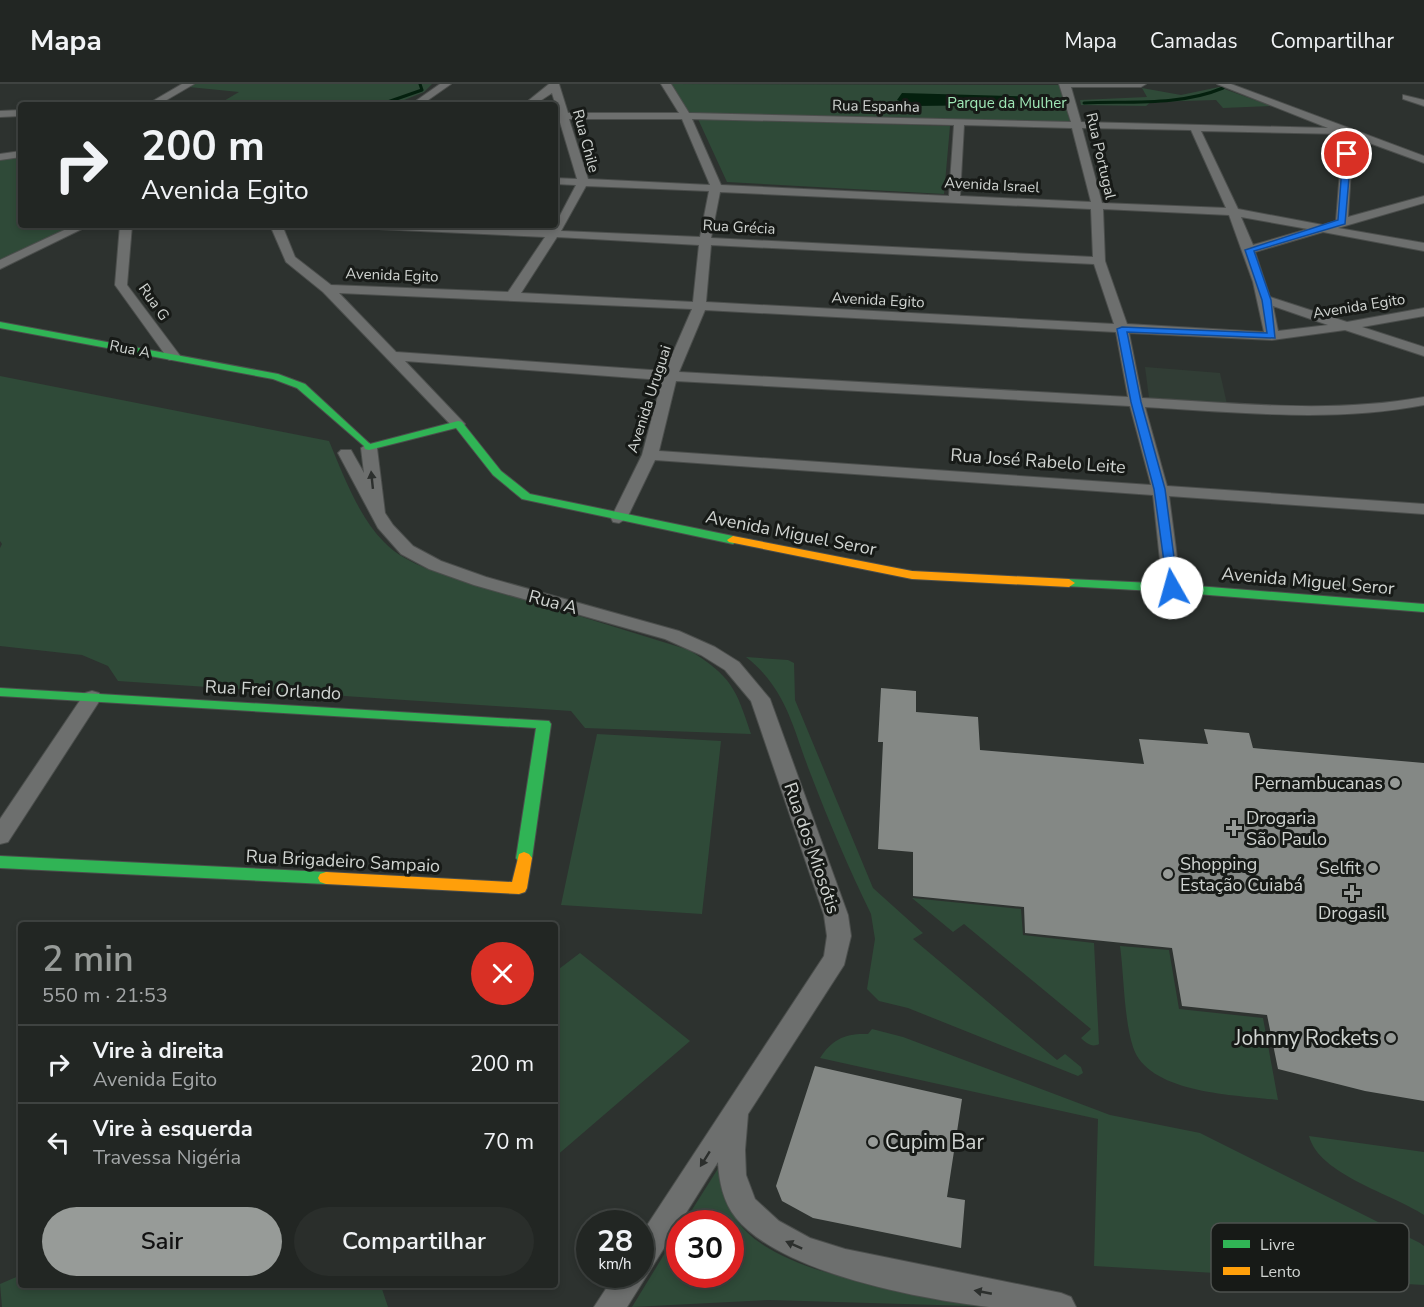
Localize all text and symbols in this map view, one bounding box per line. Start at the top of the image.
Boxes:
text: Mapa [30,22,102,60]
text: Mapa [1065,27,1117,55]
text: Camadas [1150,27,1237,55]
text: Compartilhar [1270,27,1394,55]
park label: Parque da Mulher [947,93,1067,113]
street label: Rua Espanha [832,95,920,117]
street label: Rua Chile [568,107,604,175]
street label: Rua Portugal [1081,111,1121,202]
text: 200 m [141,118,265,175]
icon: right [42,126,120,204]
pin [1321,128,1372,179]
icon: arrive [1330,137,1363,170]
text: Avenida Egito [141,172,309,209]
street label: Avenida Israel [944,173,1041,198]
street label: Rua Grécia [702,215,776,239]
street label: Avenida Egito [345,263,439,287]
street label: Rua G [134,279,174,325]
street label: Avenida Egito [831,288,925,312]
street label: Avenida Egito [1311,289,1407,323]
street label: Rua A [108,335,152,363]
street label: Avenida Uruguai [622,343,676,455]
street label: Rua José Rabelo Leite [950,443,1126,479]
one-way arrow [367,470,377,489]
street label: Avenida Miguel Seror [704,505,879,561]
position arrow [1140,556,1204,620]
street label: Avenida Miguel Seror [1220,561,1396,601]
street label: Rua A [526,584,580,620]
street label: Rua Frei Orlando [204,674,342,706]
place label: Pernambucanas [1254,771,1383,795]
marker: Pernambucanas [1388,776,1402,790]
street label: Rua dos Miosótis [778,779,846,917]
place label: Drogaria São Paulo [1246,806,1327,851]
marker: Drogaria São Paulo [1227,821,1241,835]
street label: Rua Brigadeiro Sampaio [245,844,441,878]
place label: Shopping Estação Cuiabá [1180,852,1303,897]
place label: Selfit [1319,856,1362,880]
marker: Selfit [1366,861,1380,875]
marker: Shopping Estação Cuiabá [1161,867,1175,881]
marker: Drogasil [1345,886,1359,900]
place label: Drogasil [1318,901,1387,925]
text: 2 min [42,935,134,984]
button: close [471,942,534,1005]
text: 550 m · 21:53 [42,982,168,1009]
place label: Johnny Rockets [1234,1024,1379,1052]
marker: Johnny Rockets [1384,1031,1398,1045]
text: Vire à direita [93,1036,224,1066]
icon: right [42,1048,75,1081]
text: 200 m [470,1049,534,1079]
text: Avenida Egito [93,1066,217,1093]
text: Vire à esquerda [93,1114,253,1144]
icon: left [42,1126,75,1159]
text: 70 m [483,1127,534,1157]
place label: Cupim Bar [885,1128,984,1156]
marker: Cupim Bar [866,1135,880,1149]
text: Travessa Nigéria [93,1144,241,1171]
one-way arrow [700,1151,711,1167]
button: Sair [42,1207,282,1276]
button: Compartilhar [294,1207,534,1276]
speed limit sign: 30 [666,1210,744,1288]
text: 28 [597,1221,633,1262]
legend [1211,1223,1409,1292]
text: Livre [1260,1234,1295,1256]
one-way arrow [784,1240,802,1250]
text: km/h [598,1254,632,1274]
text: Lento [1260,1261,1301,1283]
one-way arrow [973,1286,992,1296]

